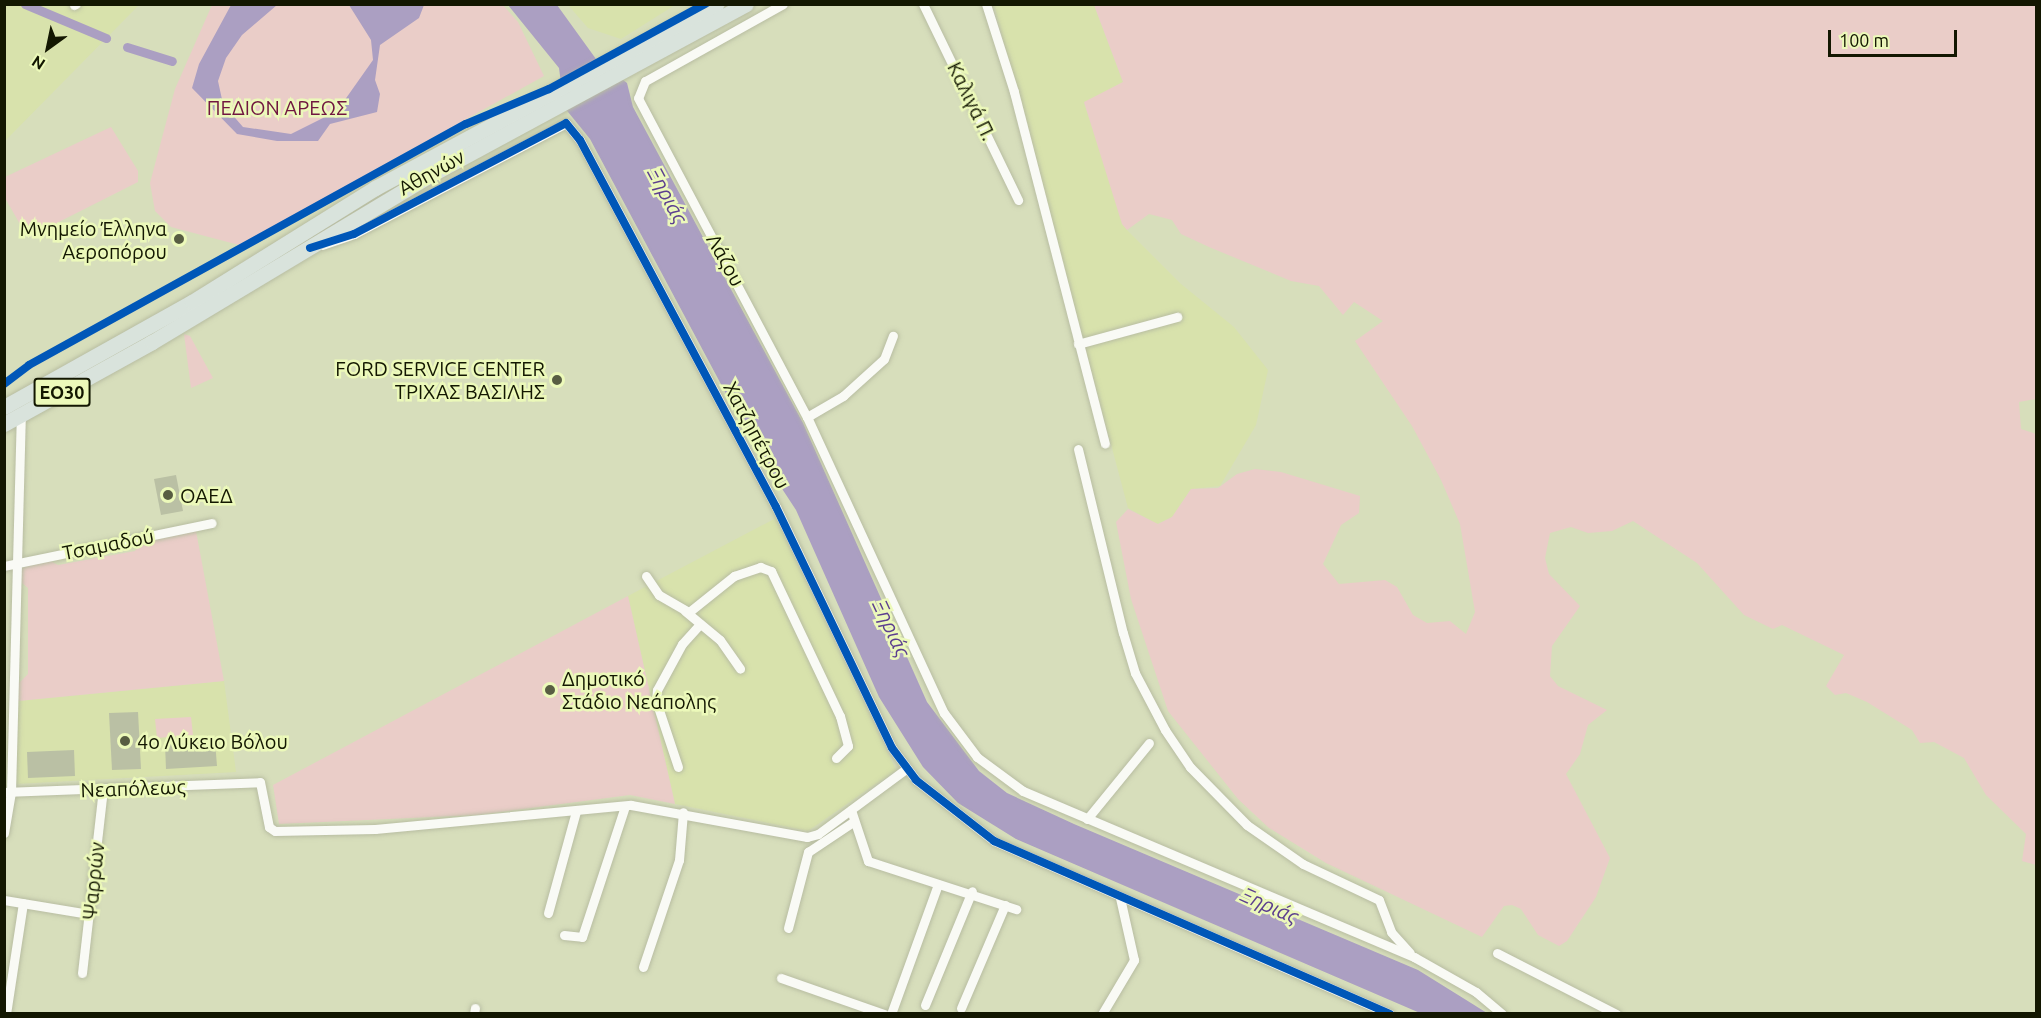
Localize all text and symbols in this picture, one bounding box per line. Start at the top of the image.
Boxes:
north arrow [18,18,78,78]
scale bar [1831,18,1960,56]
text: 100 m [1839,30,1889,50]
text: N [28,52,48,74]
street label: Καλιγά Π. [943,58,1001,144]
park label: ΠΕΔΙΟΝ ΑΡΕΩΣ [207,95,347,119]
street label: Αθηνών [394,144,468,200]
water label: Ξηριάς [643,163,693,227]
place label: Μνημείο Έλληνα Αεροπόρου [20,216,167,263]
street label: Λάζου [702,230,750,290]
marker: Μνημείο Έλληνα Αεροπόρου [172,232,186,246]
place label: FORD SERVICE CENTER ΤΡΙΧΑΣ ΒΑΣΙΛΗΣ [335,356,545,403]
marker: FORD SERVICE CENTER ΤΡΙΧΑΣ ΒΑΣΙΛΗΣ [550,373,564,387]
road number: ΕΟ30 [34,377,90,407]
street label: Χατζηπέτρου [719,377,795,493]
place label: ΟΑΕΔ [180,483,233,507]
marker: ΟΑΕΔ [161,488,175,502]
street label: Τσαμαδού [60,523,156,565]
water label: Ξηριάς [868,595,916,661]
place label: Δημοτικό Στάδιο Νεάπολης [562,666,716,713]
marker: Δημοτικό Στάδιο Νεάπολης [543,683,557,697]
place label: 4ο Λύκειο Βόλου [137,729,288,753]
marker: 4ο Λύκειο Βόλου [118,734,132,748]
street label: Νεαπόλεως [80,774,186,802]
street label: Ψαρρών [77,841,109,921]
water label: Ξηριάς [1237,881,1303,929]

